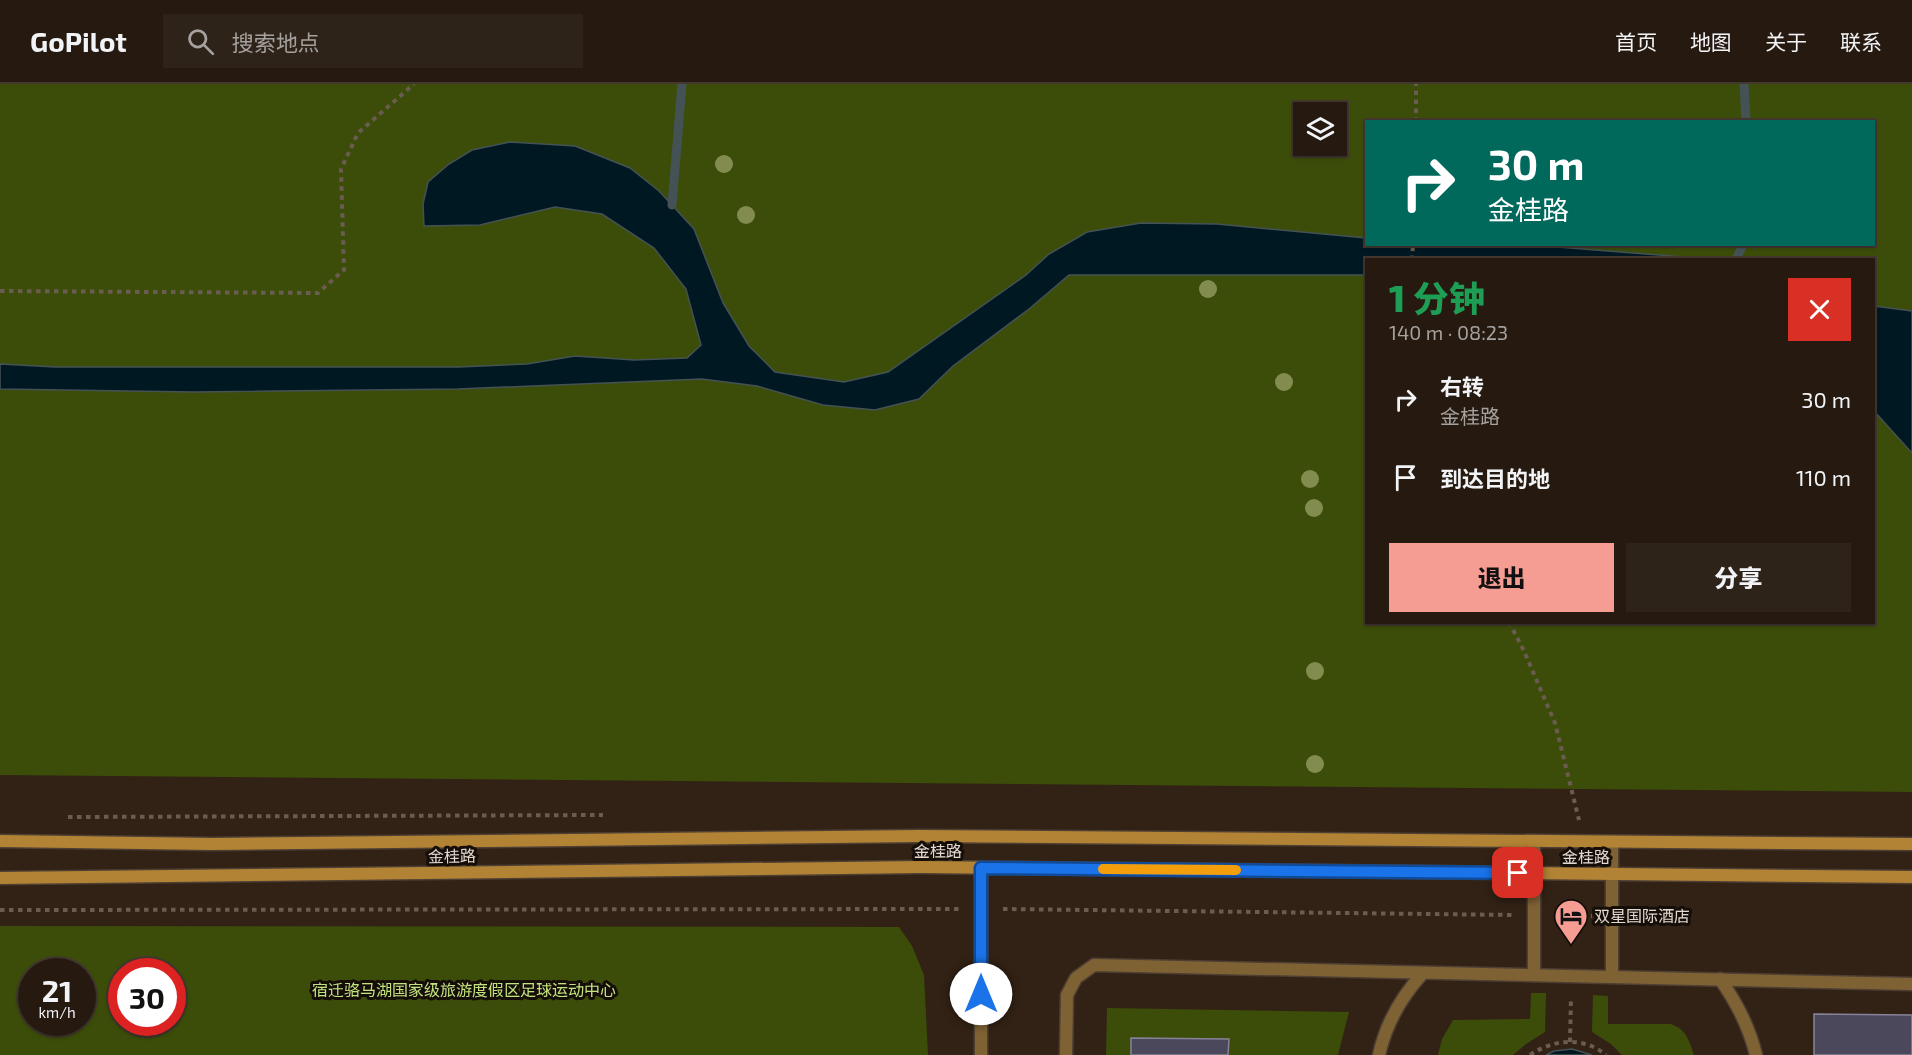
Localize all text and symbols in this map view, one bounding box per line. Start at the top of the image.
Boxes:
search box [163,14,583,68]
text: GoPilot [30,24,127,58]
icon: search [184,25,217,58]
text: 搜索地点 [232,29,320,55]
text: 首页 [1615,29,1657,54]
text: 地图 [1690,29,1732,54]
text: 关于 [1765,29,1807,54]
text: 联系 [1840,29,1882,54]
map controls [1293,102,1347,156]
button: layers [1293,102,1347,156]
text: 30 m [1488,138,1584,188]
icon: right [1389,144,1467,222]
text: 金桂路 [1488,193,1569,225]
text: 1 分钟 [1389,276,1485,319]
button: close [1788,278,1851,341]
text: 140 m · 08:23 [1389,320,1508,344]
text: 右转 [1440,373,1484,399]
icon: right [1389,383,1422,416]
text: 30 m [1801,386,1851,412]
text: 金桂路 [1440,404,1500,428]
icon: arrive [1389,461,1422,494]
text: 110 m [1796,464,1851,490]
text: 到达目的地 [1440,465,1550,491]
button: 退出 [1389,543,1614,612]
button: 分享 [1626,543,1851,612]
street label: 金桂路 [914,841,962,860]
street label: 金桂路 [428,846,476,865]
pin [1492,847,1543,898]
street label: 金桂路 [1562,847,1610,866]
icon: arrive [1501,856,1534,889]
hotel icon: 双星国际酒店 [1553,898,1589,945]
place label: 双星国际酒店 [1594,906,1690,925]
speed limit sign: 30 [108,958,186,1036]
position arrow [949,962,1013,1026]
text: 21 [42,972,72,1008]
park label: 宿迁骆马湖国家级旅游度假区足球运动中心 [312,980,616,999]
text: km/h [38,1003,76,1021]

